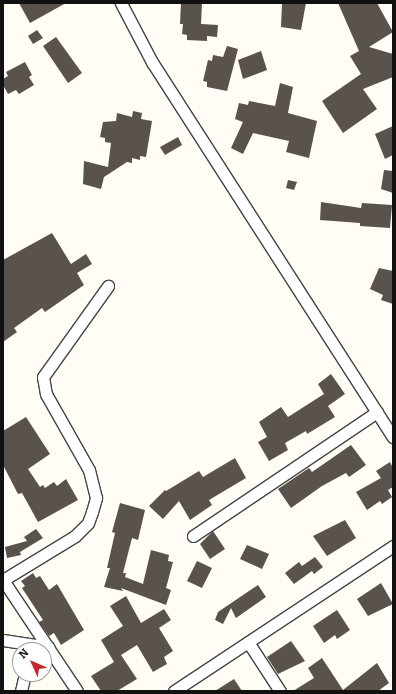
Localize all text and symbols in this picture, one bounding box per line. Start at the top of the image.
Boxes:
north arrow [12,642,52,682]
text: N [16,646,31,661]

